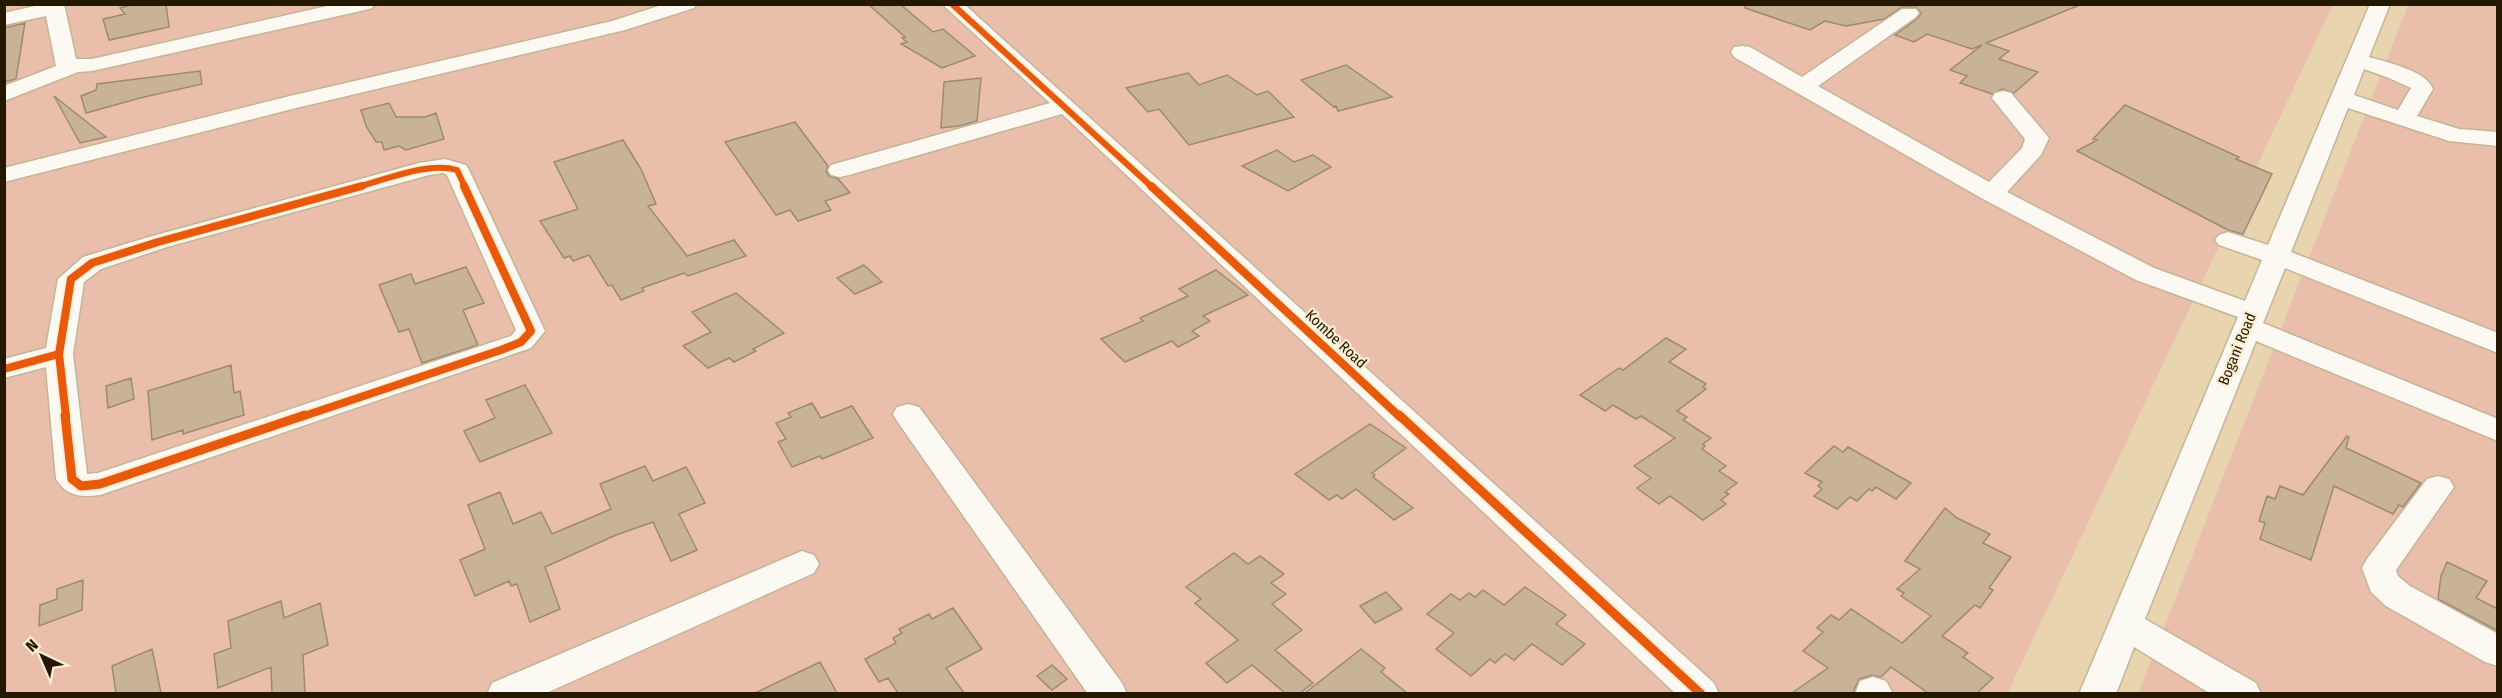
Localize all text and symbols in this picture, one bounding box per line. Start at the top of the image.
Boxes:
street label: Kombe Road [1302,306,1370,372]
street label: Bogani Road [2214,310,2260,388]
north arrow [12,626,72,686]
text: N [22,635,42,656]

